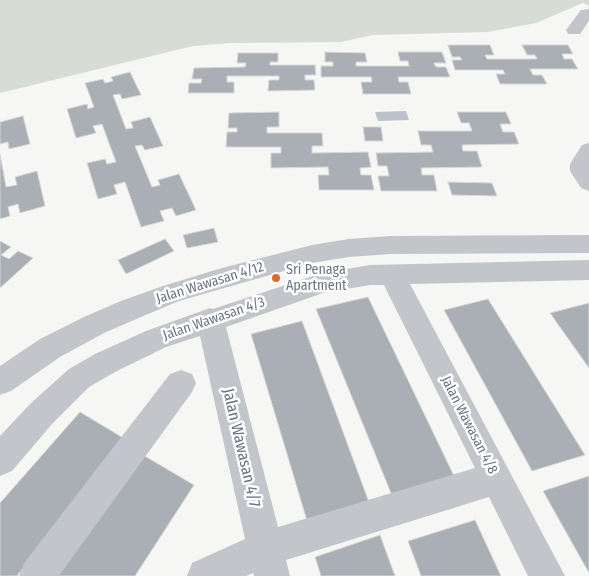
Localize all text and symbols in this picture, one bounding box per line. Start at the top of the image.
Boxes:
street label: Jalan Wawasan 4/12 [154,259,266,307]
place label: Sri Penaga Apartment [286,262,347,294]
marker: Sri Penaga Apartment [270,272,282,284]
street label: Jalan Wawasan 4/3 [161,294,267,344]
street label: Jalan Wawasan 4/8 [437,373,501,477]
street label: Jalan Wawasan 4/7 [218,387,264,509]

